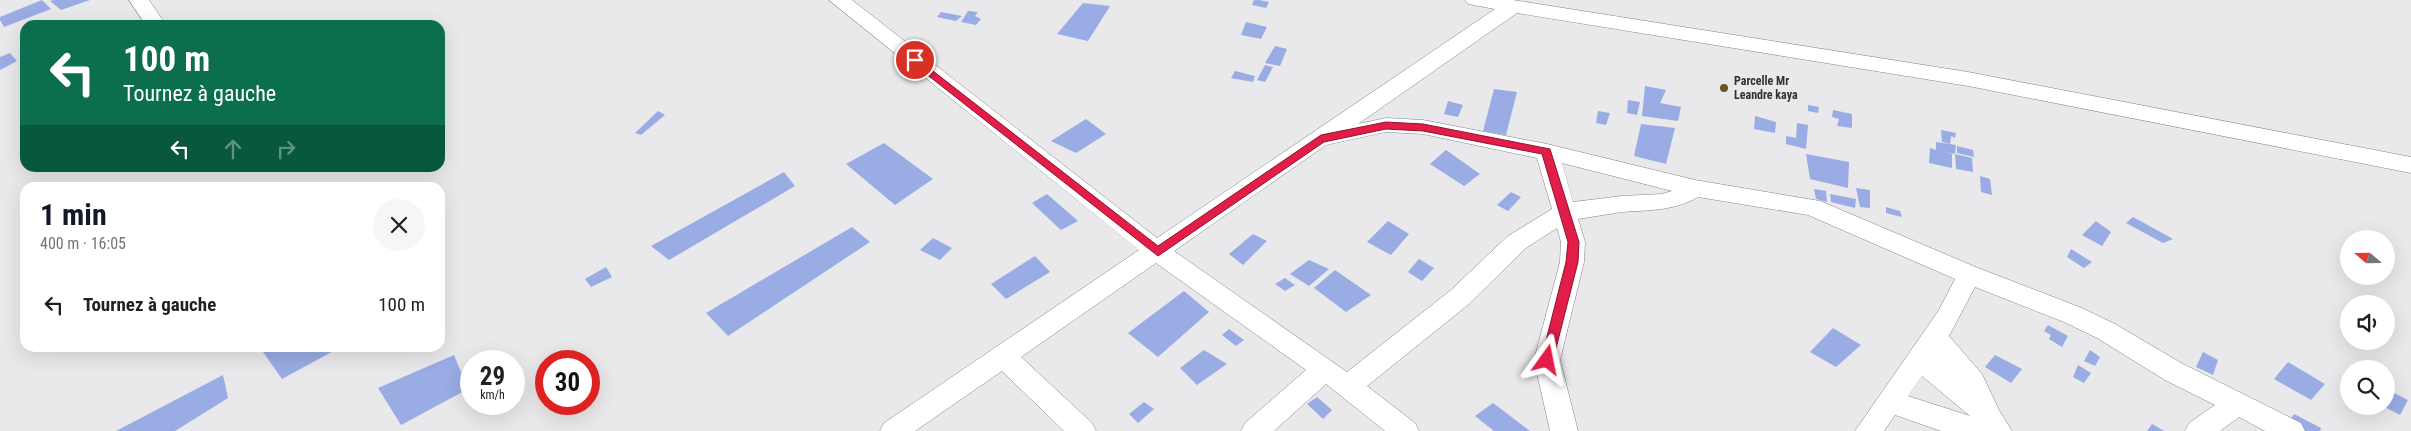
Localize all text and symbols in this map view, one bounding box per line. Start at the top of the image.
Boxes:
text: 100 m [123,39,210,80]
pin [894,39,936,81]
icon: left [40,40,105,105]
icon: arrive [901,46,929,74]
place label: Parcelle Mr Leandre kaya [1734,74,1798,102]
text: Tournez à gauche [123,81,276,106]
marker: Parcelle Mr Leandre kaya [1718,82,1730,94]
icon: left [166,135,194,163]
icon: ahead [219,135,247,163]
icon: right [272,135,300,163]
text: 1 min [40,197,107,232]
button: close [373,199,425,251]
north arrow [2340,230,2395,285]
map controls [2340,230,2395,415]
text: 400 m · 16:05 [40,234,126,253]
icon: left [40,291,68,319]
text: Tournez à gauche [83,293,216,316]
text: 100 m [378,293,425,316]
button: sound [2340,295,2395,350]
position arrow [1520,333,1572,385]
speed limit sign: 30 [535,350,600,415]
button: search [2340,360,2395,415]
text: 29 [480,362,505,391]
text: km/h [480,388,505,402]

